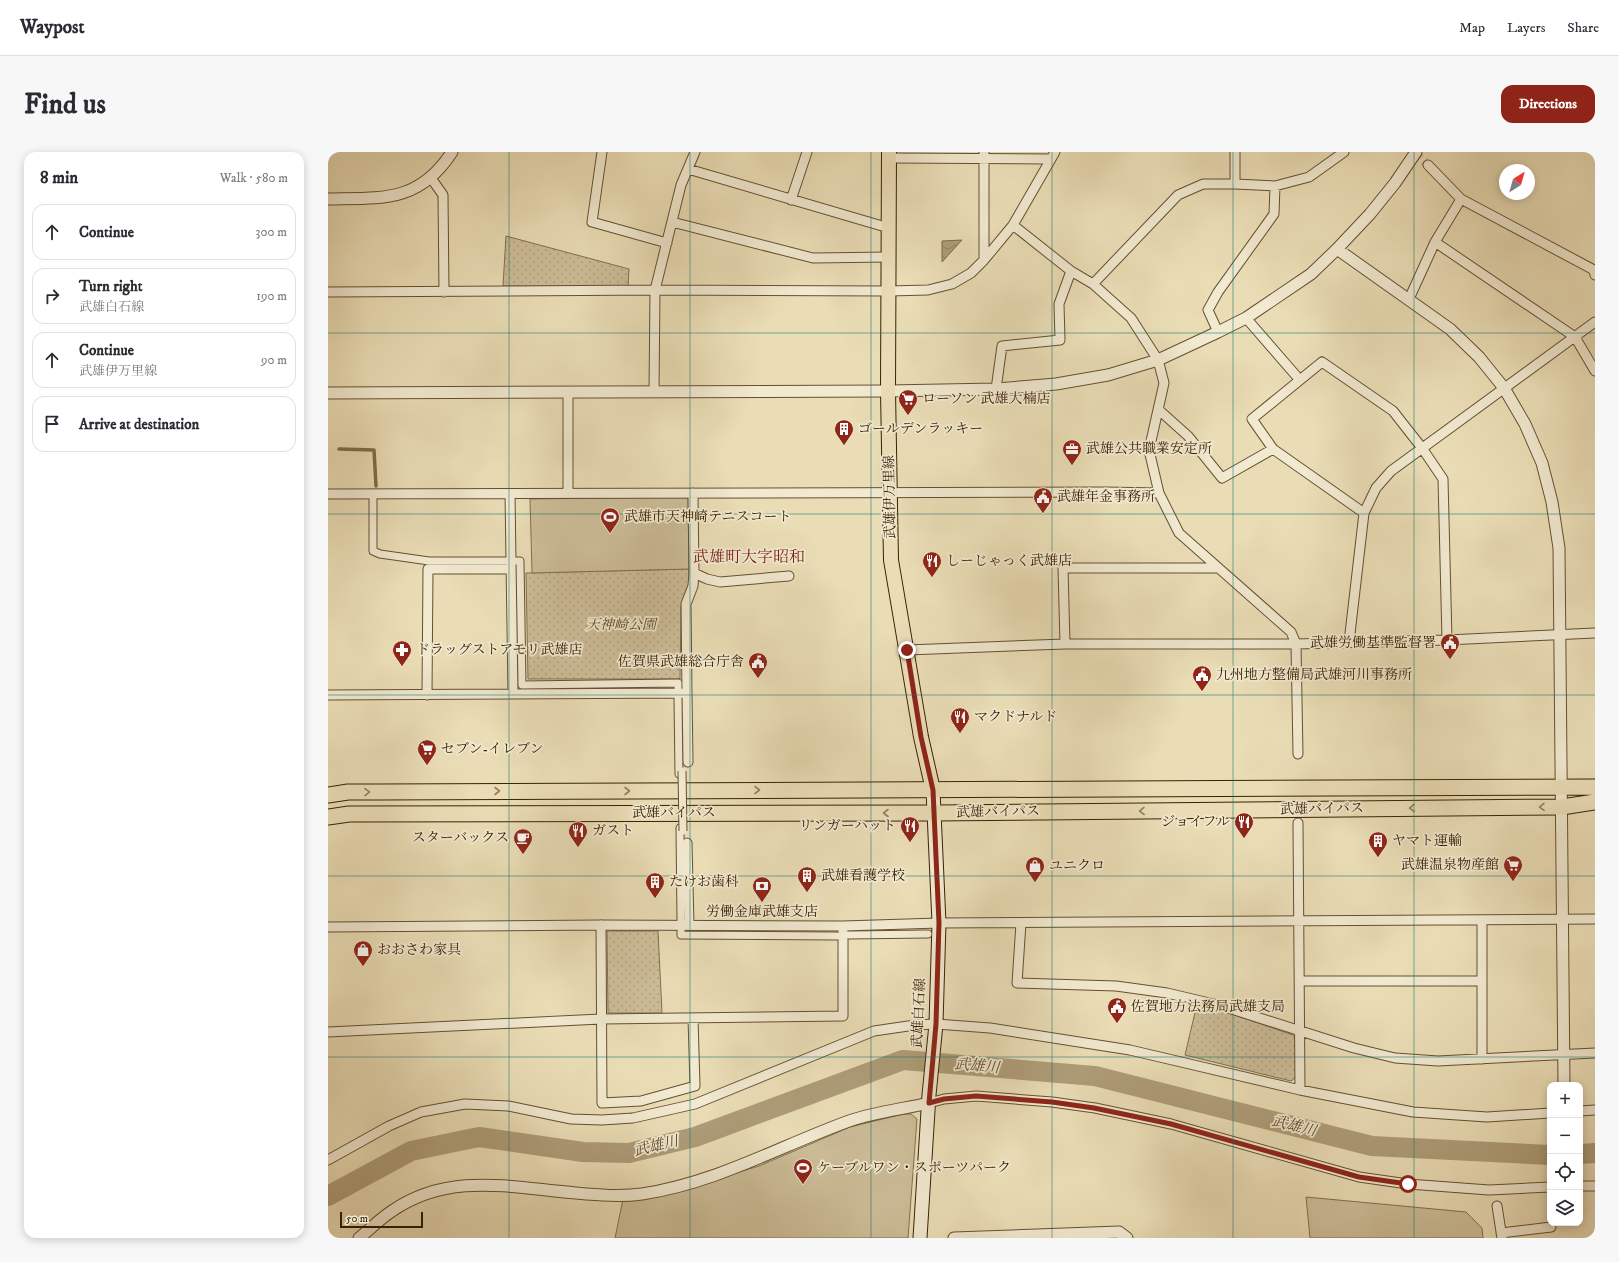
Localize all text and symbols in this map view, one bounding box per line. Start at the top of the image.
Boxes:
text: Waypost [20,16,84,39]
text: Map [1459,19,1485,37]
text: Layers [1507,19,1545,37]
text: Share [1567,19,1599,37]
button: Directions [1501,85,1595,123]
text: Find us [24,87,106,122]
north arrow [1499,164,1535,200]
text: 8 min [40,167,78,189]
text: Walk · 580 m [220,170,288,186]
icon: ahead [41,221,63,243]
text: Continue [79,223,134,242]
text: 300 m [256,224,287,240]
text: Turn right [79,277,142,296]
icon: right [41,285,63,307]
text: 190 m [256,288,287,304]
text: 武雄白石線 [79,299,144,315]
text: Continue [79,341,134,360]
icon: ahead [41,349,63,371]
text: 90 m [261,352,287,368]
text: 武雄伊万里線 [79,363,157,379]
supermarket icon: ローソン 武雄大楠店 [897,388,919,416]
place label: ローソン 武雄大楠店 [922,390,1050,408]
icon: arrive [41,413,63,435]
text: Arrive at destination [79,415,199,434]
building icon: ゴールデンラッキー [833,418,855,446]
place label: ゴールデンラッキー [858,420,983,438]
office icon: 武雄公共職業安定所 [1061,438,1083,466]
place label: 武雄公共職業安定所 [1086,440,1212,458]
street label: 武雄伊万里線 [880,455,900,539]
public building icon: 武雄年金事務所 [1032,486,1054,514]
place label: 武雄年金事務所 [1057,488,1155,506]
sports icon: 武雄市天神崎テニスコート [599,506,621,534]
place label: 武雄市天神崎テニスコート [624,508,791,526]
district label: 武雄町大字昭和 [693,547,805,567]
restaurant icon: しーじゃっく武雄店 [921,550,943,578]
place label: しーじゃっく武雄店 [946,552,1072,570]
park label: 天神崎公園 [586,616,658,634]
public building icon: 武雄労働基準監督署 [1439,632,1461,660]
place label: 武雄労働基準監督署 [1310,634,1436,652]
pharmacy icon: ドラッグストアモリ武雄店 [391,639,413,667]
place label: ドラッグストアモリ武雄店 [416,641,583,659]
route end [898,641,916,659]
public building icon: 佐賀県武雄総合庁舎 [747,651,769,679]
place label: 佐賀県武雄総合庁舎 [618,653,744,671]
public building icon: 九州地方整備局武雄河川事務所 [1191,664,1213,692]
place label: 九州地方整備局武雄河川事務所 [1216,666,1412,684]
restaurant icon: マクドナルド [949,706,971,734]
place label: マクドナルド [974,708,1057,726]
supermarket icon: セブン-イレブン [416,738,438,766]
place label: セブン-イレブン [441,740,544,758]
one-way arrow [624,786,630,795]
one-way arrow [754,786,760,794]
one-way arrow [494,787,500,795]
one-way arrow [364,788,370,796]
street label: 武雄バイパス [1280,799,1364,819]
street label: 武雄バイパス [956,802,1040,822]
one-way arrow [1539,803,1545,811]
street label: 武雄バイパス [632,804,716,822]
one-way arrow [1409,804,1415,812]
one-way arrow [1139,806,1145,815]
one-way arrow [883,809,889,817]
restaurant icon: ジョイフル [1233,811,1255,839]
place label: ジョイフル [1161,813,1230,831]
restaurant icon: リンガーハット [899,815,921,843]
place label: リンガーハット [799,817,896,835]
restaurant icon: ガスト [567,820,589,848]
place label: ガスト [592,822,634,840]
cafe icon: スターバックス [512,827,534,855]
place label: スターバックス [412,829,509,847]
building icon: ヤマト運輸 [1367,830,1389,858]
place label: ヤマト運輸 [1392,832,1462,850]
supermarket icon: 武雄温泉物産館 [1502,854,1524,882]
shop icon: ユニクロ [1024,855,1046,883]
place label: 武雄温泉物産館 [1401,856,1499,874]
place label: ユニクロ [1049,857,1105,875]
building icon: 武雄看護学校 [796,865,818,893]
place label: 武雄看護学校 [821,867,905,885]
building icon: たけお歯科 [644,871,666,899]
place label: たけお歯科 [669,873,739,891]
bank icon: 労働金庫武雄支店 [751,875,773,903]
place label: 労働金庫武雄支店 [706,903,818,921]
shop icon: おおさわ家具 [352,939,374,967]
place label: おおさわ家具 [377,941,461,959]
street label: 武雄白石線 [908,978,930,1048]
public building icon: 佐賀地方法務局武雄支局 [1106,996,1128,1024]
place label: 佐賀地方法務局武雄支局 [1131,998,1285,1016]
water label: 武雄川 [954,1055,1002,1078]
map controls [1547,1082,1583,1226]
button: + [1547,1082,1583,1118]
water label: 武雄川 [1270,1111,1320,1141]
button: − [1547,1118,1583,1154]
water label: 武雄川 [632,1131,682,1160]
button: locate [1547,1154,1583,1190]
sports icon: ケーブルワン・スポーツパーク [792,1157,814,1185]
place label: ケーブルワン・スポーツパーク [817,1159,1011,1177]
route start [1399,1175,1417,1193]
button: layers [1547,1190,1583,1226]
scale bar [340,1210,423,1229]
text: 50 m [346,1212,368,1226]

